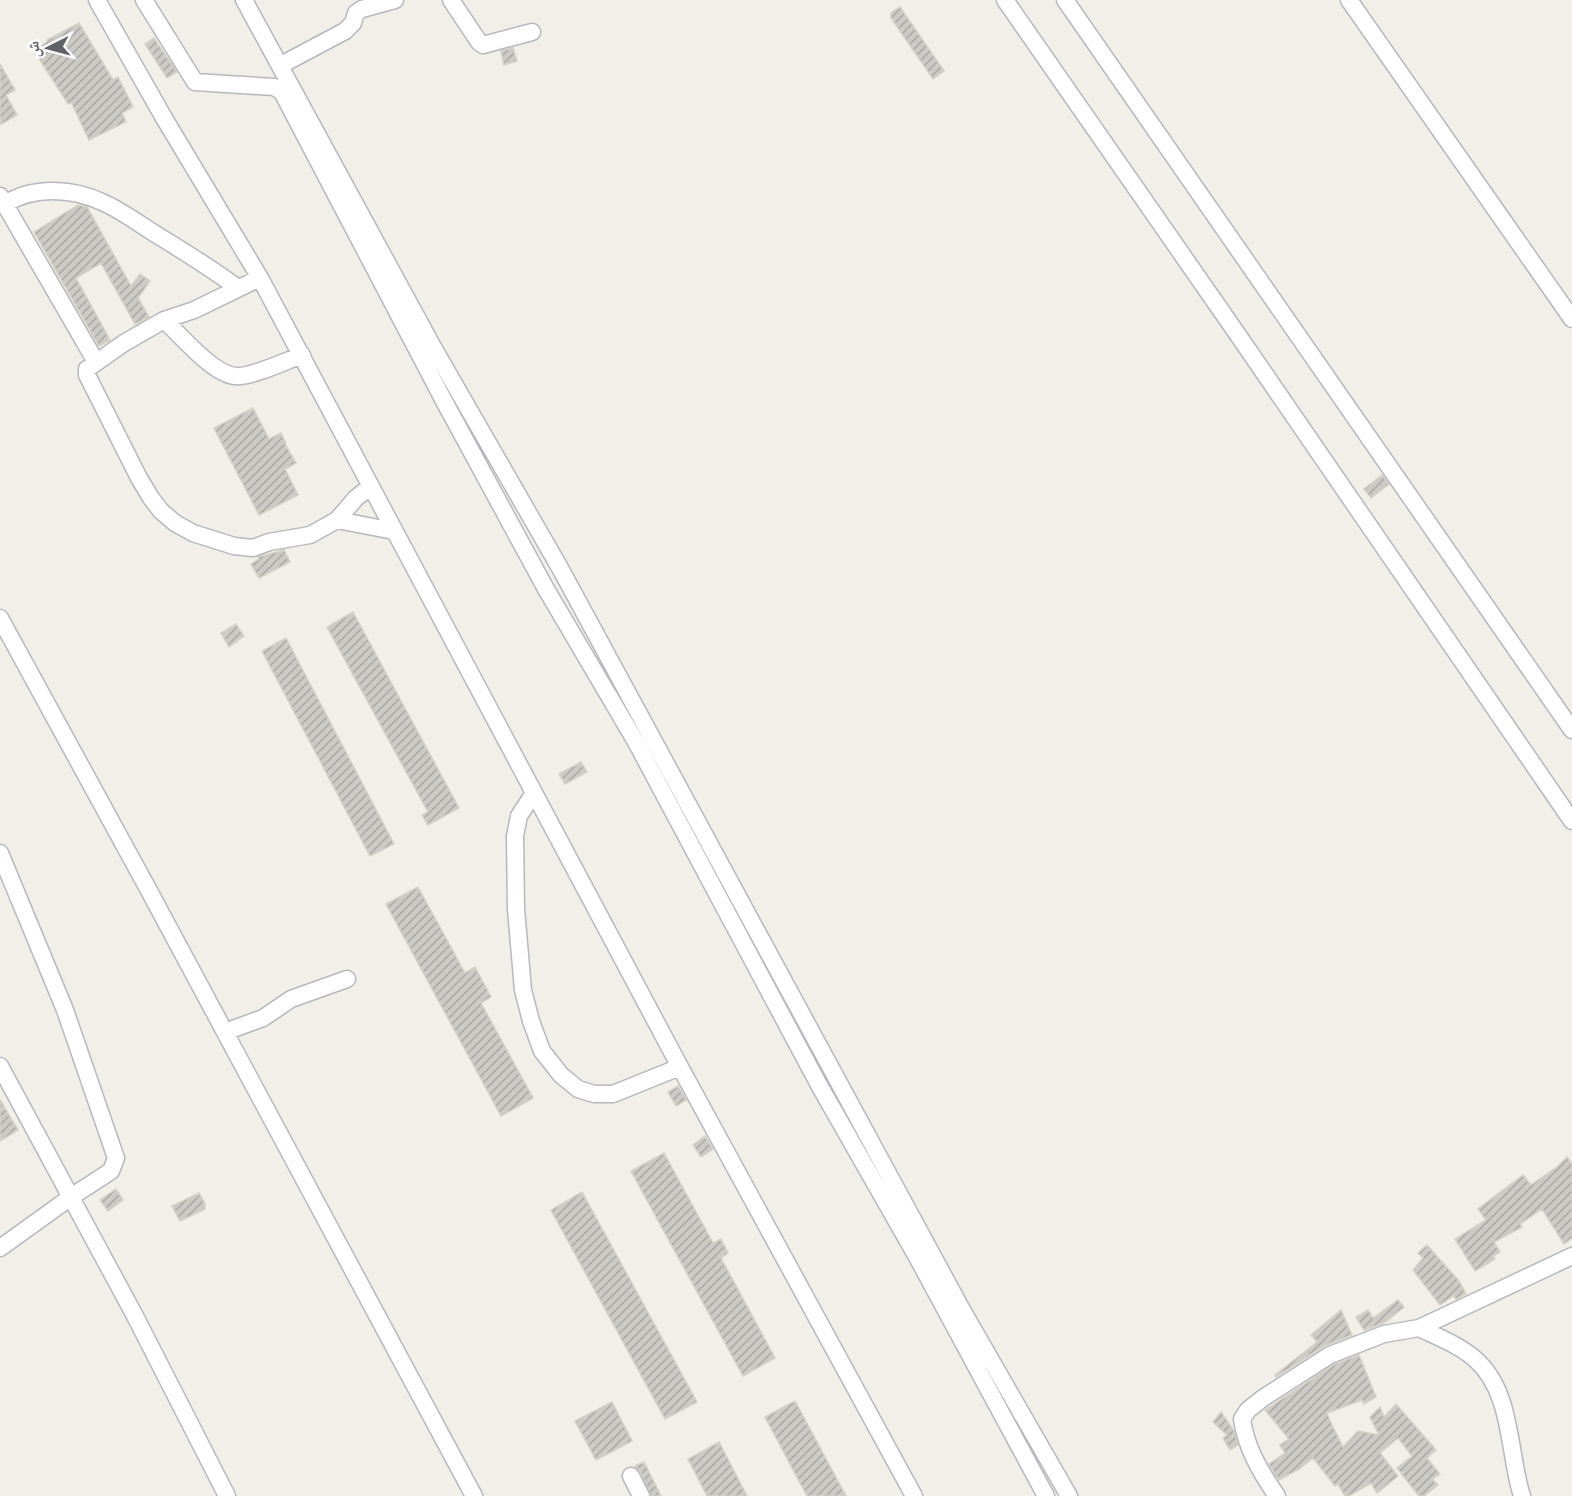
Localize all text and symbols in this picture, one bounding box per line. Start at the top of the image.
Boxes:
north arrow [18,18,78,78]
text: ش [22,40,46,59]

